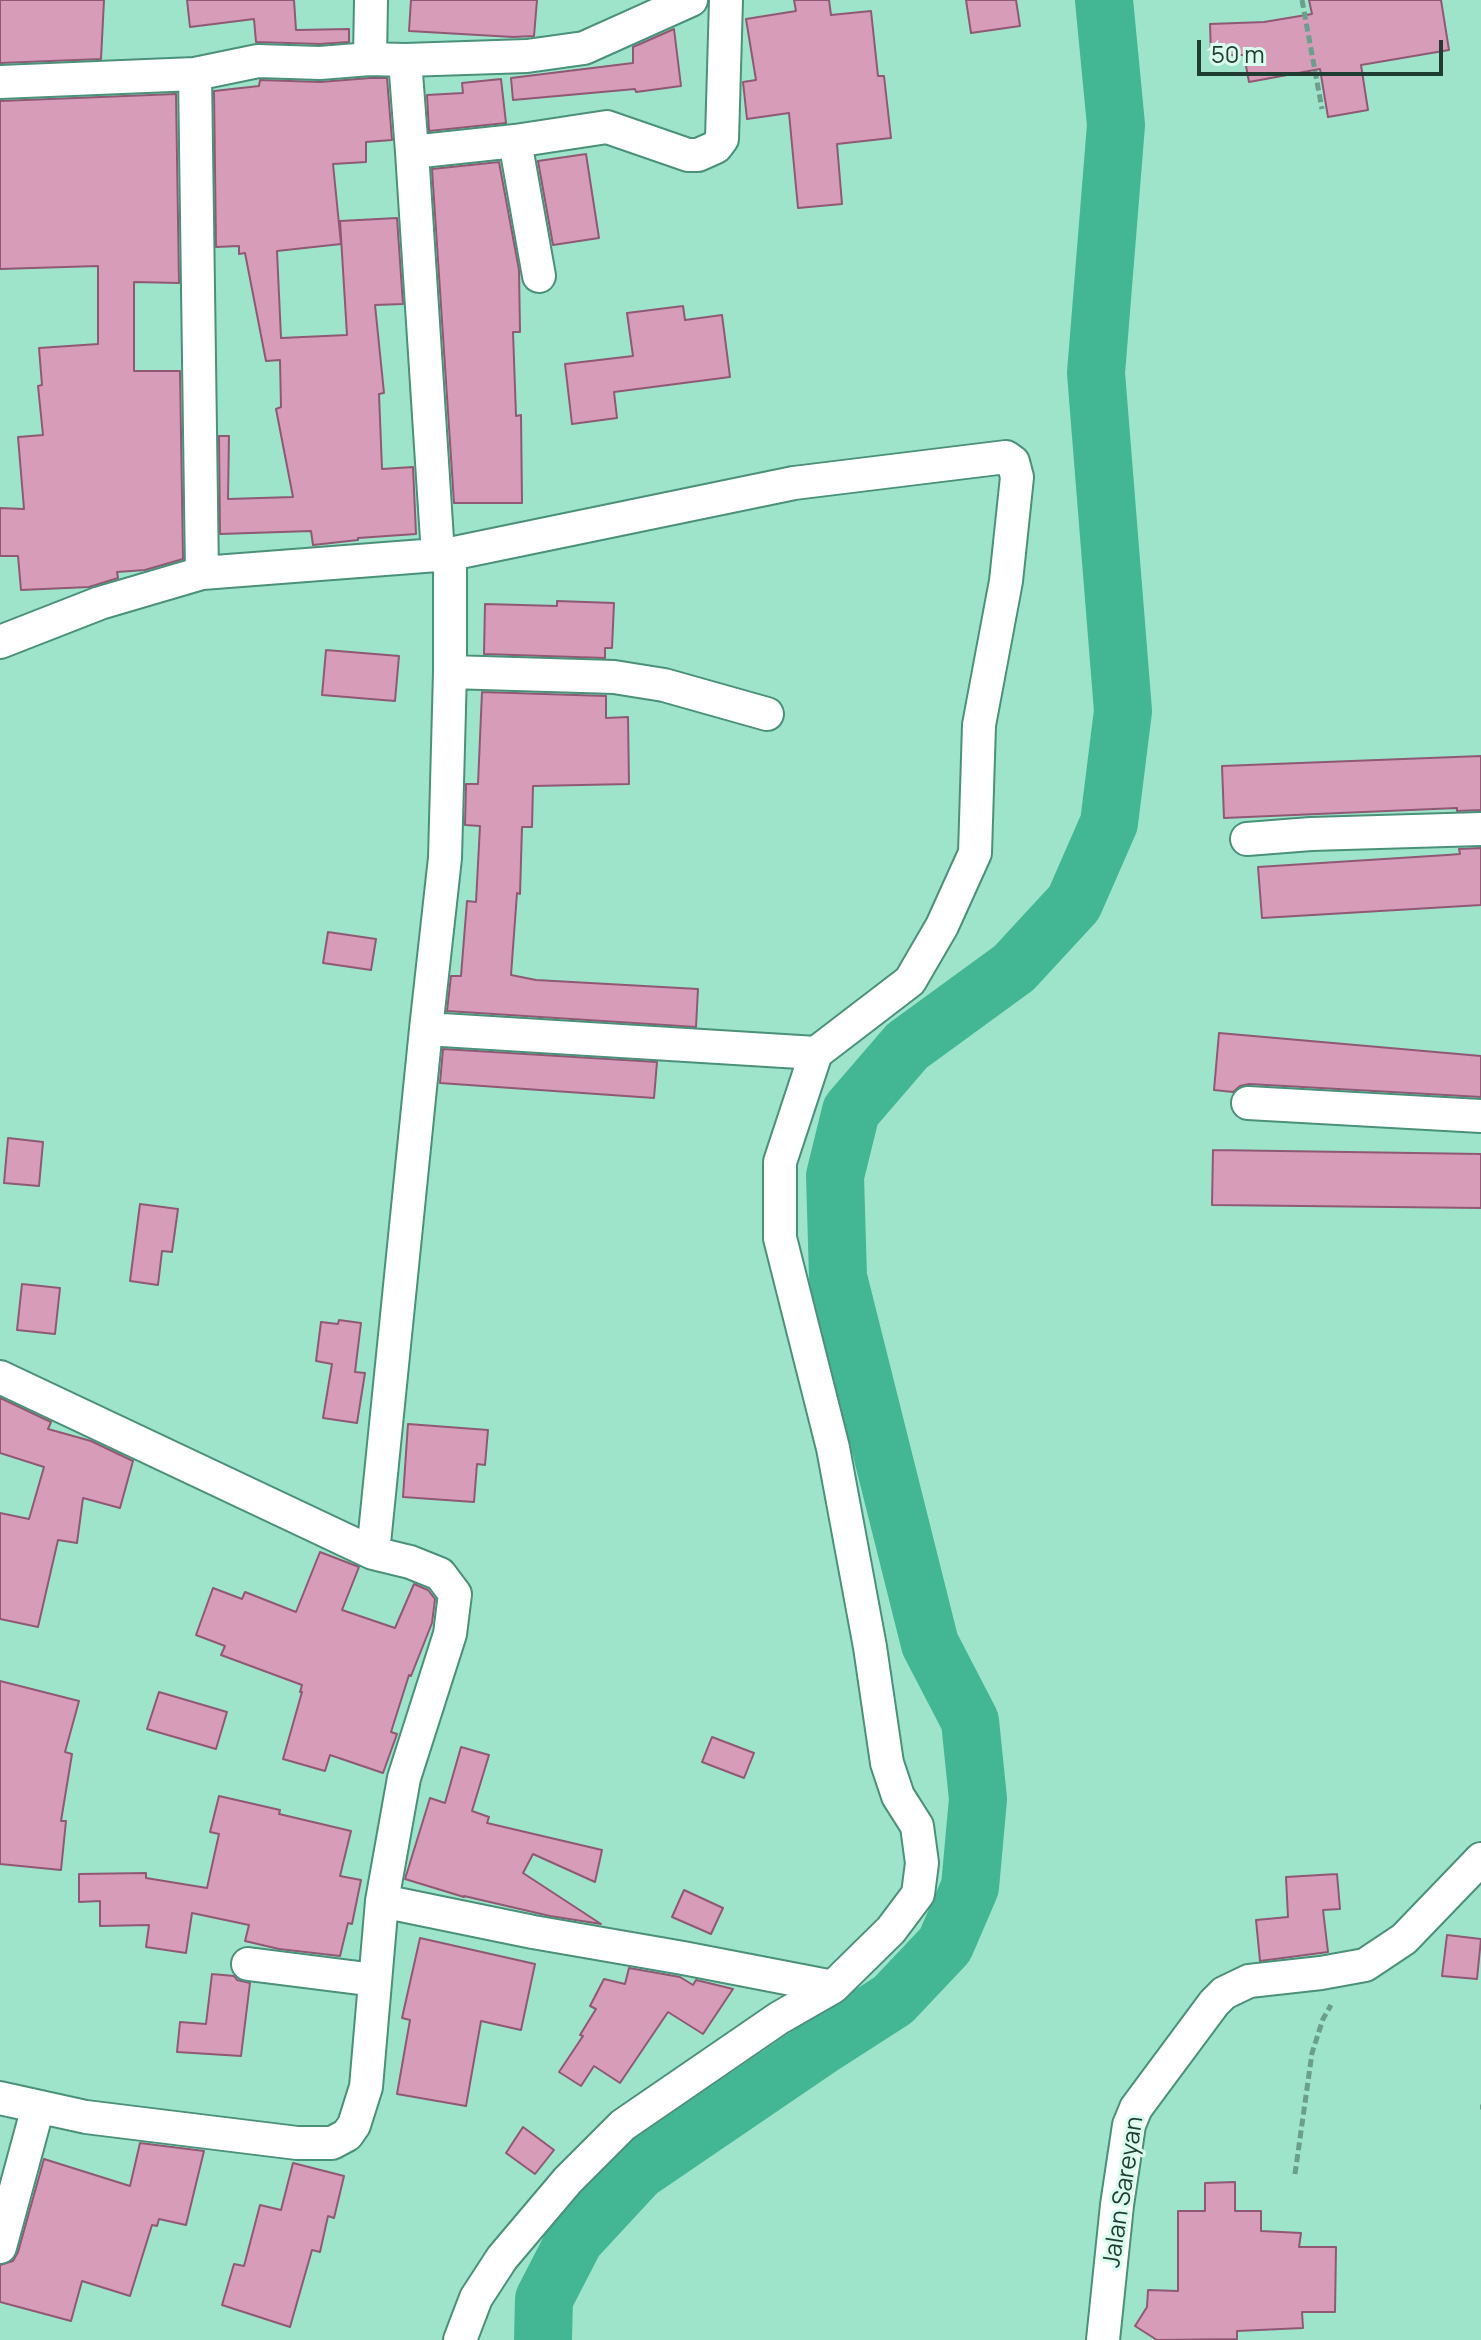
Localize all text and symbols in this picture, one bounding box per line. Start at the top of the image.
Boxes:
scale bar [1201,24,1447,74]
text: 50 m [1211,37,1265,70]
street label: Jalan Sareyan [1098,2114,1150,2270]

